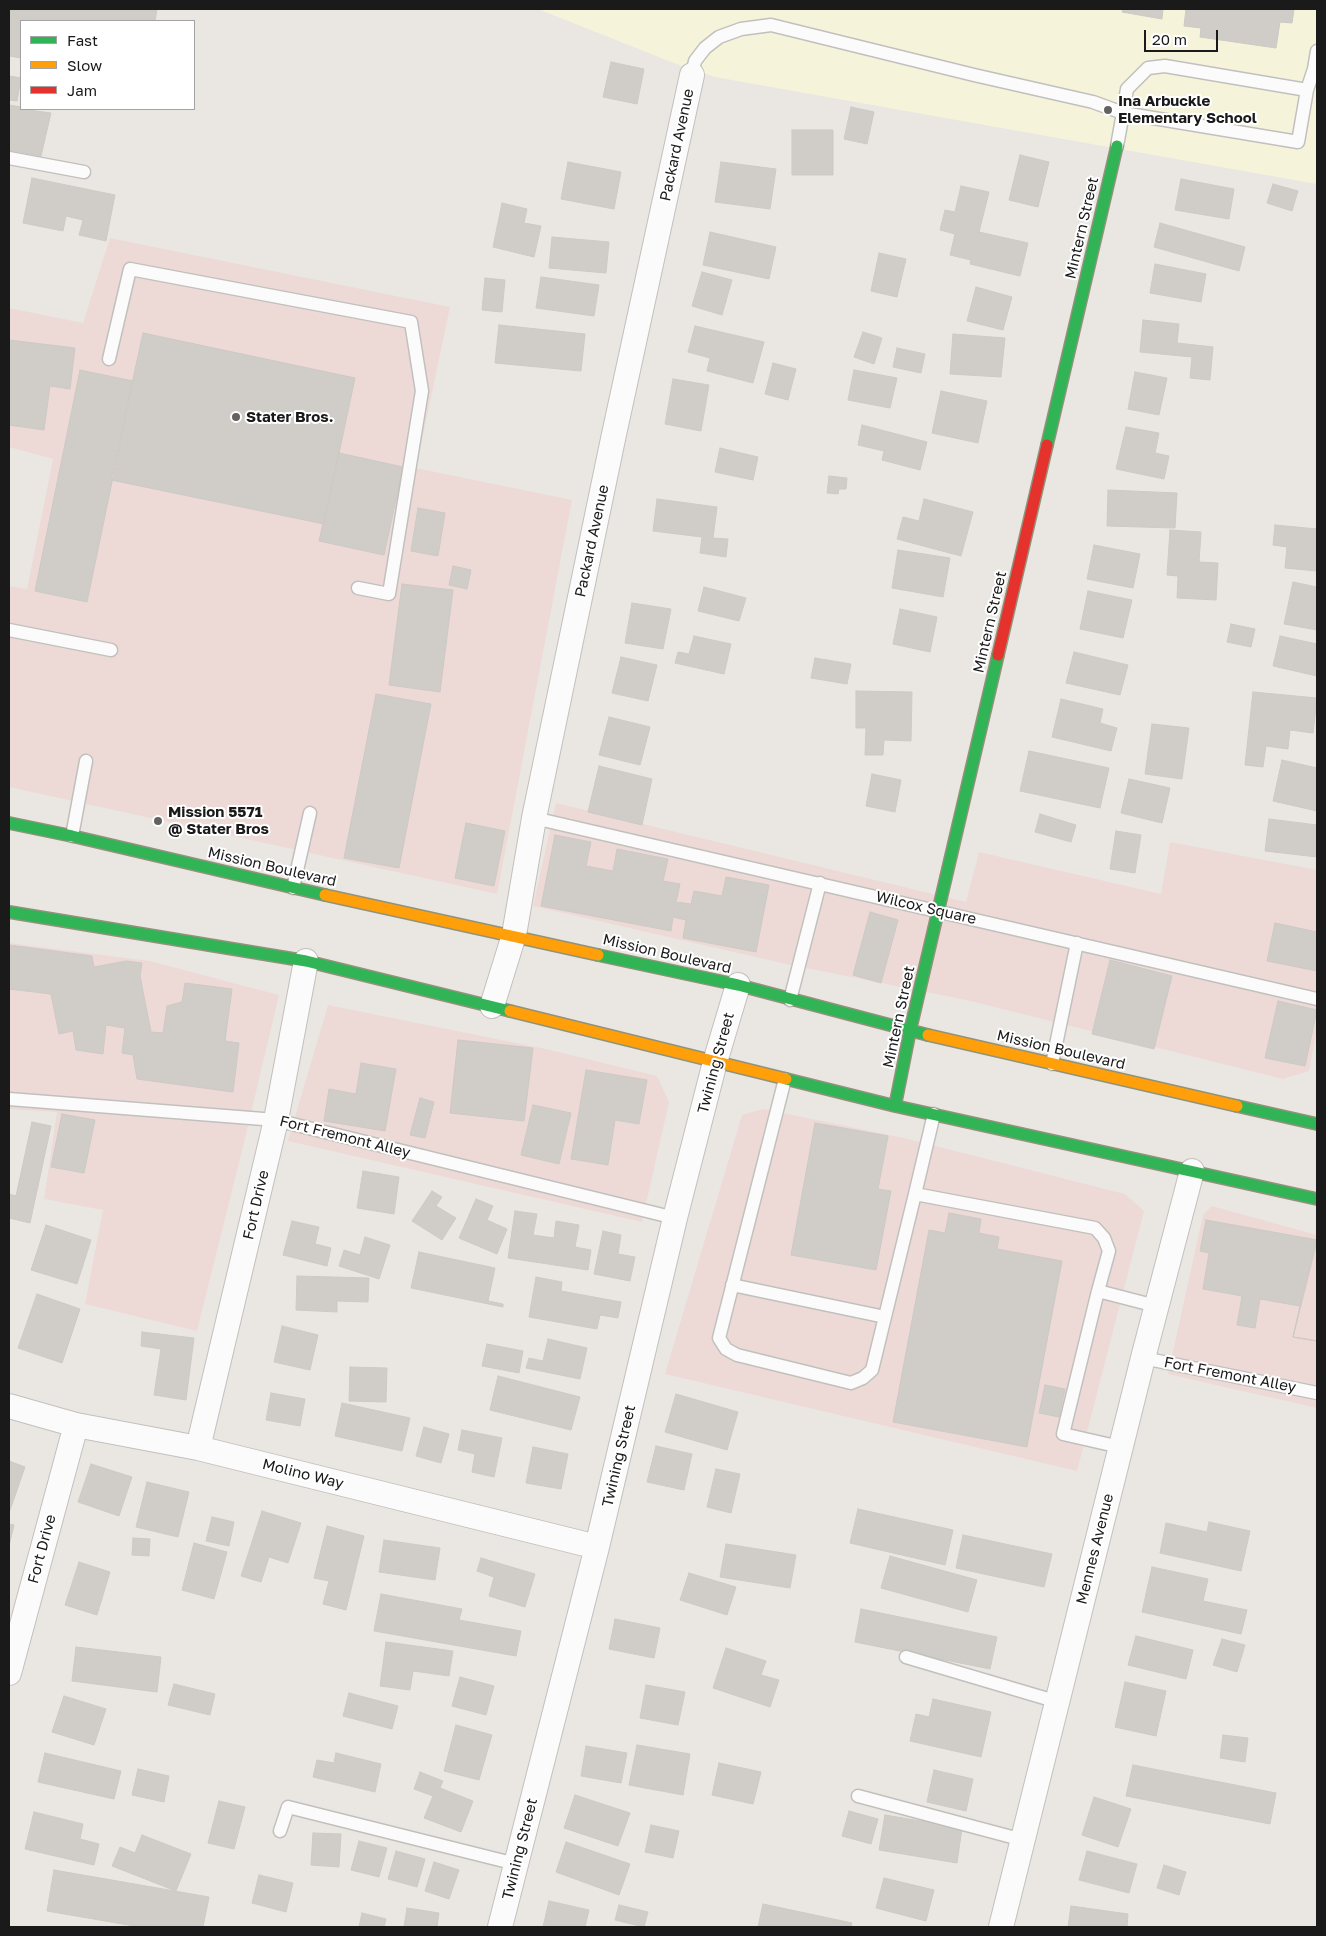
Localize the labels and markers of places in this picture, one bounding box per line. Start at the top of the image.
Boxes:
place label: Ina Arbuckle Elementary School [1118,92,1257,127]
marker: Ina Arbuckle Elementary School [1102,104,1114,116]
place label: Stater Bros. [246,408,333,426]
marker: Stater Bros. [230,411,242,423]
place label: Mission 5571 @ Stater Bros [168,803,269,838]
marker: Mission 5571 @ Stater Bros [152,815,164,827]

